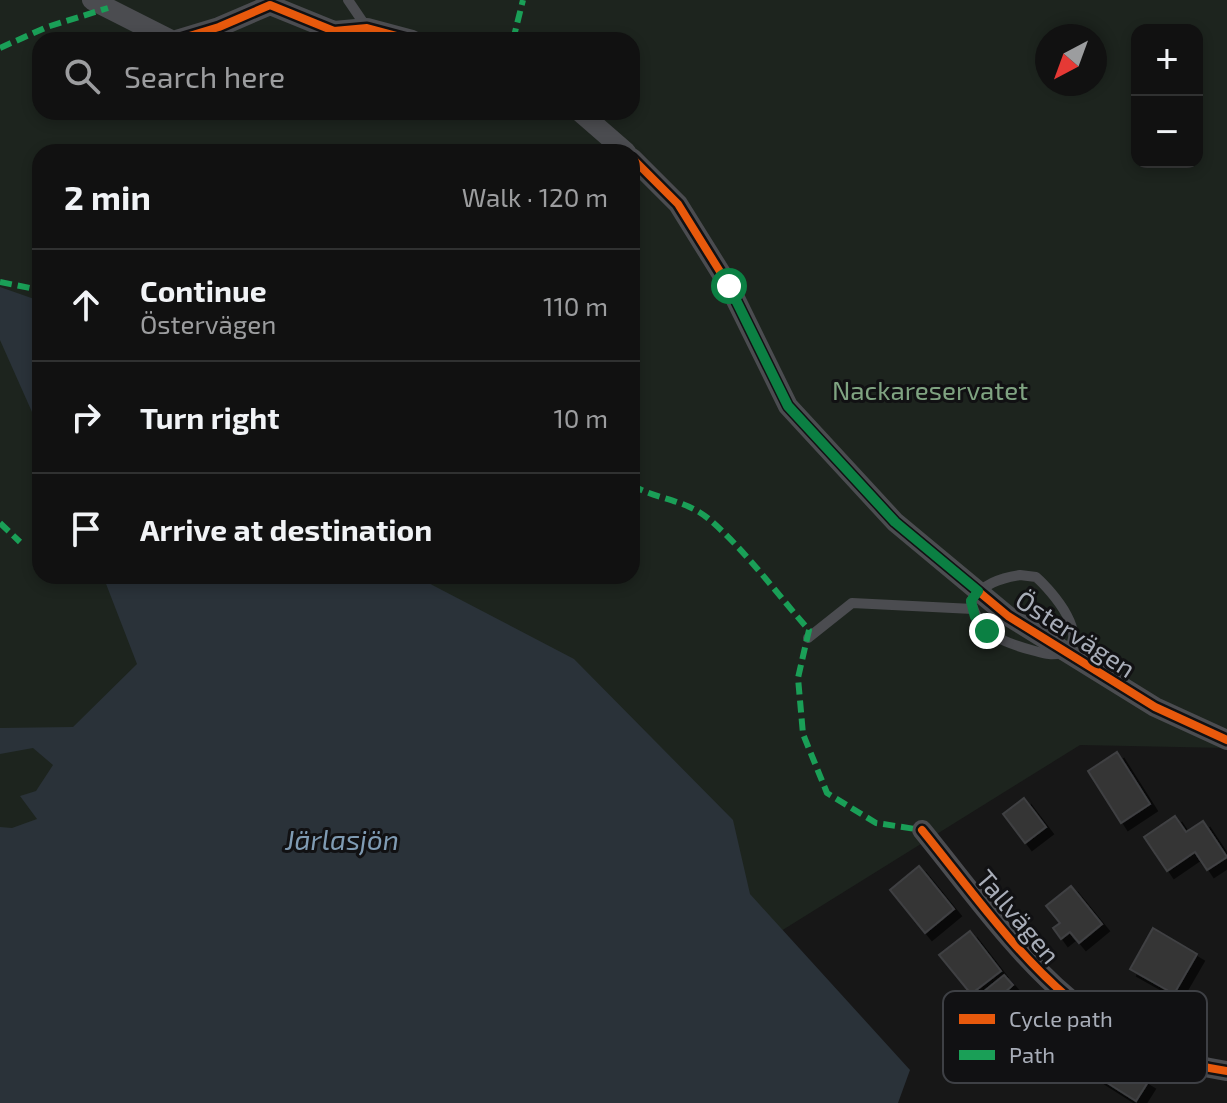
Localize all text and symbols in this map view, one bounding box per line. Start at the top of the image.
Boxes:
north arrow [1035,24,1107,96]
map controls [1131,24,1203,168]
button: + [1131,24,1203,96]
search box [32,32,640,120]
icon: search [60,54,104,98]
text: Search here [124,58,285,94]
button: − [1131,96,1203,168]
text: 2 min [64,176,151,217]
text: Walk · 120 m [462,181,608,212]
route start [711,268,747,304]
text: Continue [140,272,267,308]
icon: ahead [64,283,108,327]
text: 110 m [543,290,608,321]
text: Östervägen [140,308,276,339]
park label: Nackareservatet [832,374,1028,405]
icon: right [64,395,108,439]
text: Turn right [140,399,280,435]
text: 10 m [553,402,608,433]
icon: arrive [64,507,108,551]
text: Arrive at destination [140,511,432,547]
street label: Östervägen [1010,583,1142,683]
route end [969,613,1005,649]
water label: Järlasjön [284,822,399,856]
street label: Tallvägen [971,863,1067,969]
legend [943,991,1207,1083]
text: Cycle path [1009,1005,1113,1031]
text: Path [1009,1041,1055,1067]

